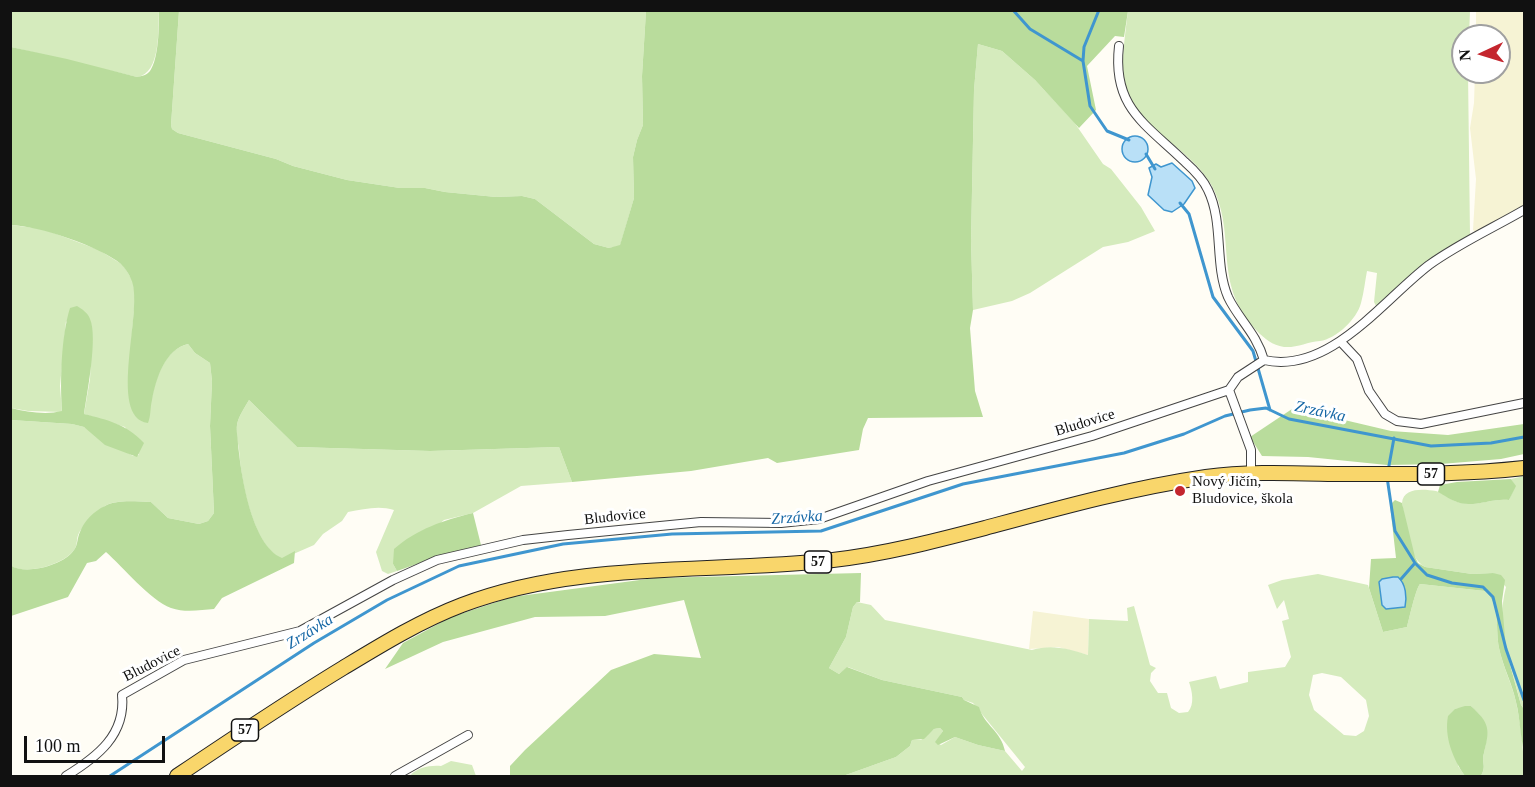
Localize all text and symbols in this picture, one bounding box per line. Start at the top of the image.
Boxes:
north arrow [1451,24,1511,84]
text: N [1456,49,1473,62]
water label: Zrzávka [1293,397,1347,427]
street label: Bludovice [1053,405,1117,441]
road number: 57 [1418,463,1444,485]
place label: Nový Jičín, Bludovice, škola [1192,473,1293,508]
marker: Nový Jičín, Bludovice, škola [1173,484,1187,498]
street label: Bludovice [583,505,647,529]
water label: Zrzávka [771,507,823,529]
road number: 57 [804,551,832,573]
water label: Zrzávka [283,610,337,654]
street label: Bludovice [120,642,184,686]
road number: 57 [232,719,258,741]
scale bar [27,724,168,762]
text: 100 m [35,736,81,756]

